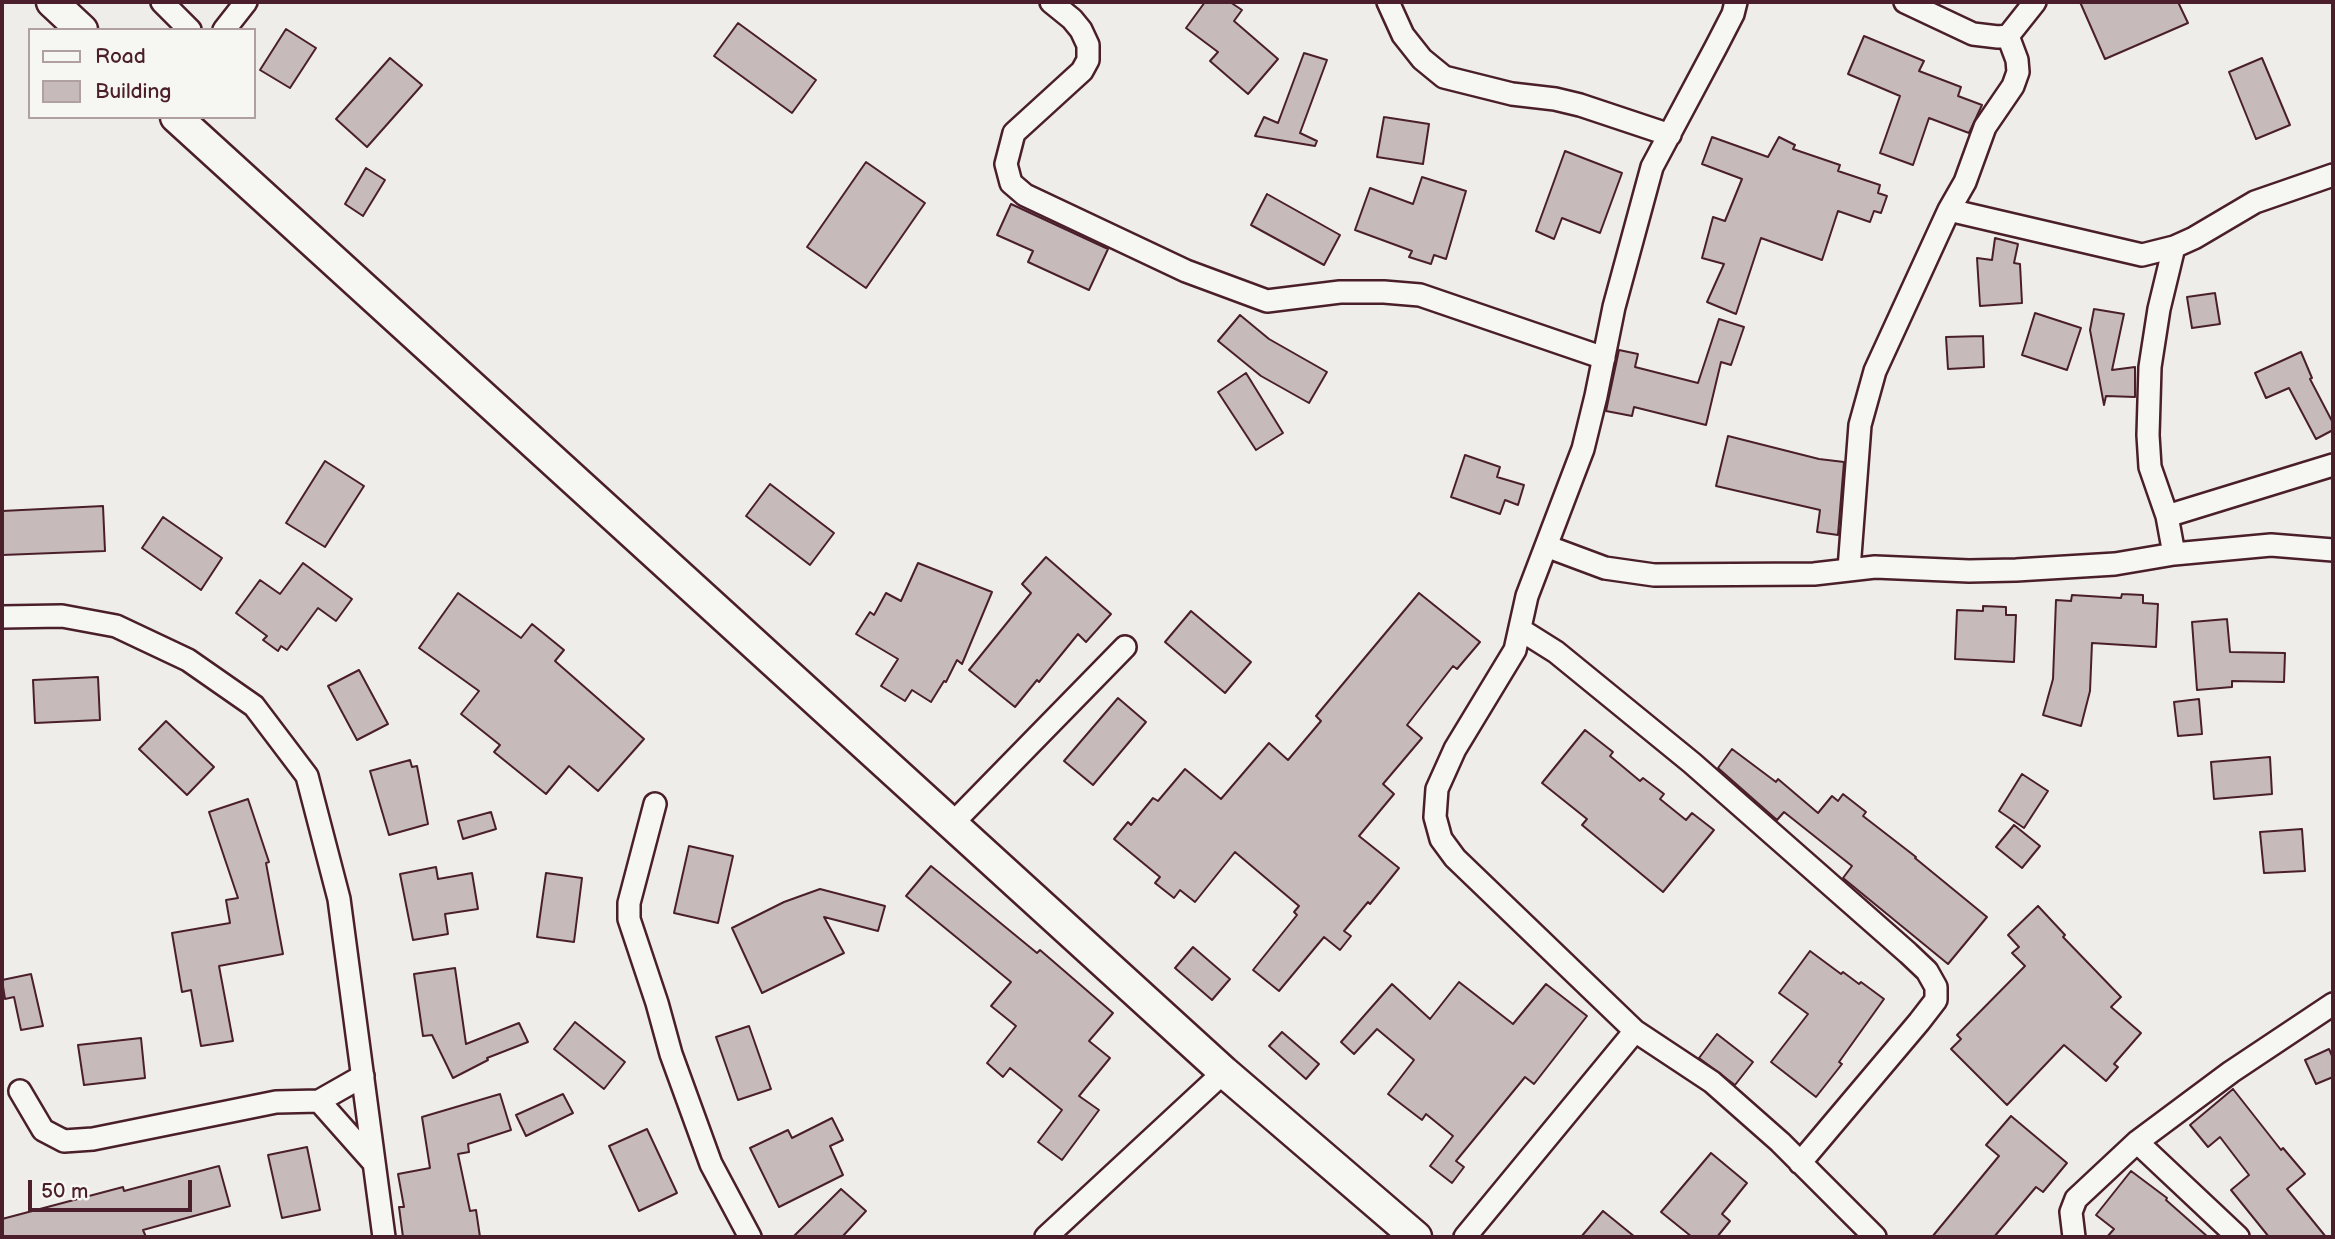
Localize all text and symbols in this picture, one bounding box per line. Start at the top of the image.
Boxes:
legend [28,28,256,119]
text: Road [95,44,146,69]
text: Building [95,79,171,104]
scale bar [32,1166,196,1210]
text: 50 m [41,1179,88,1204]

